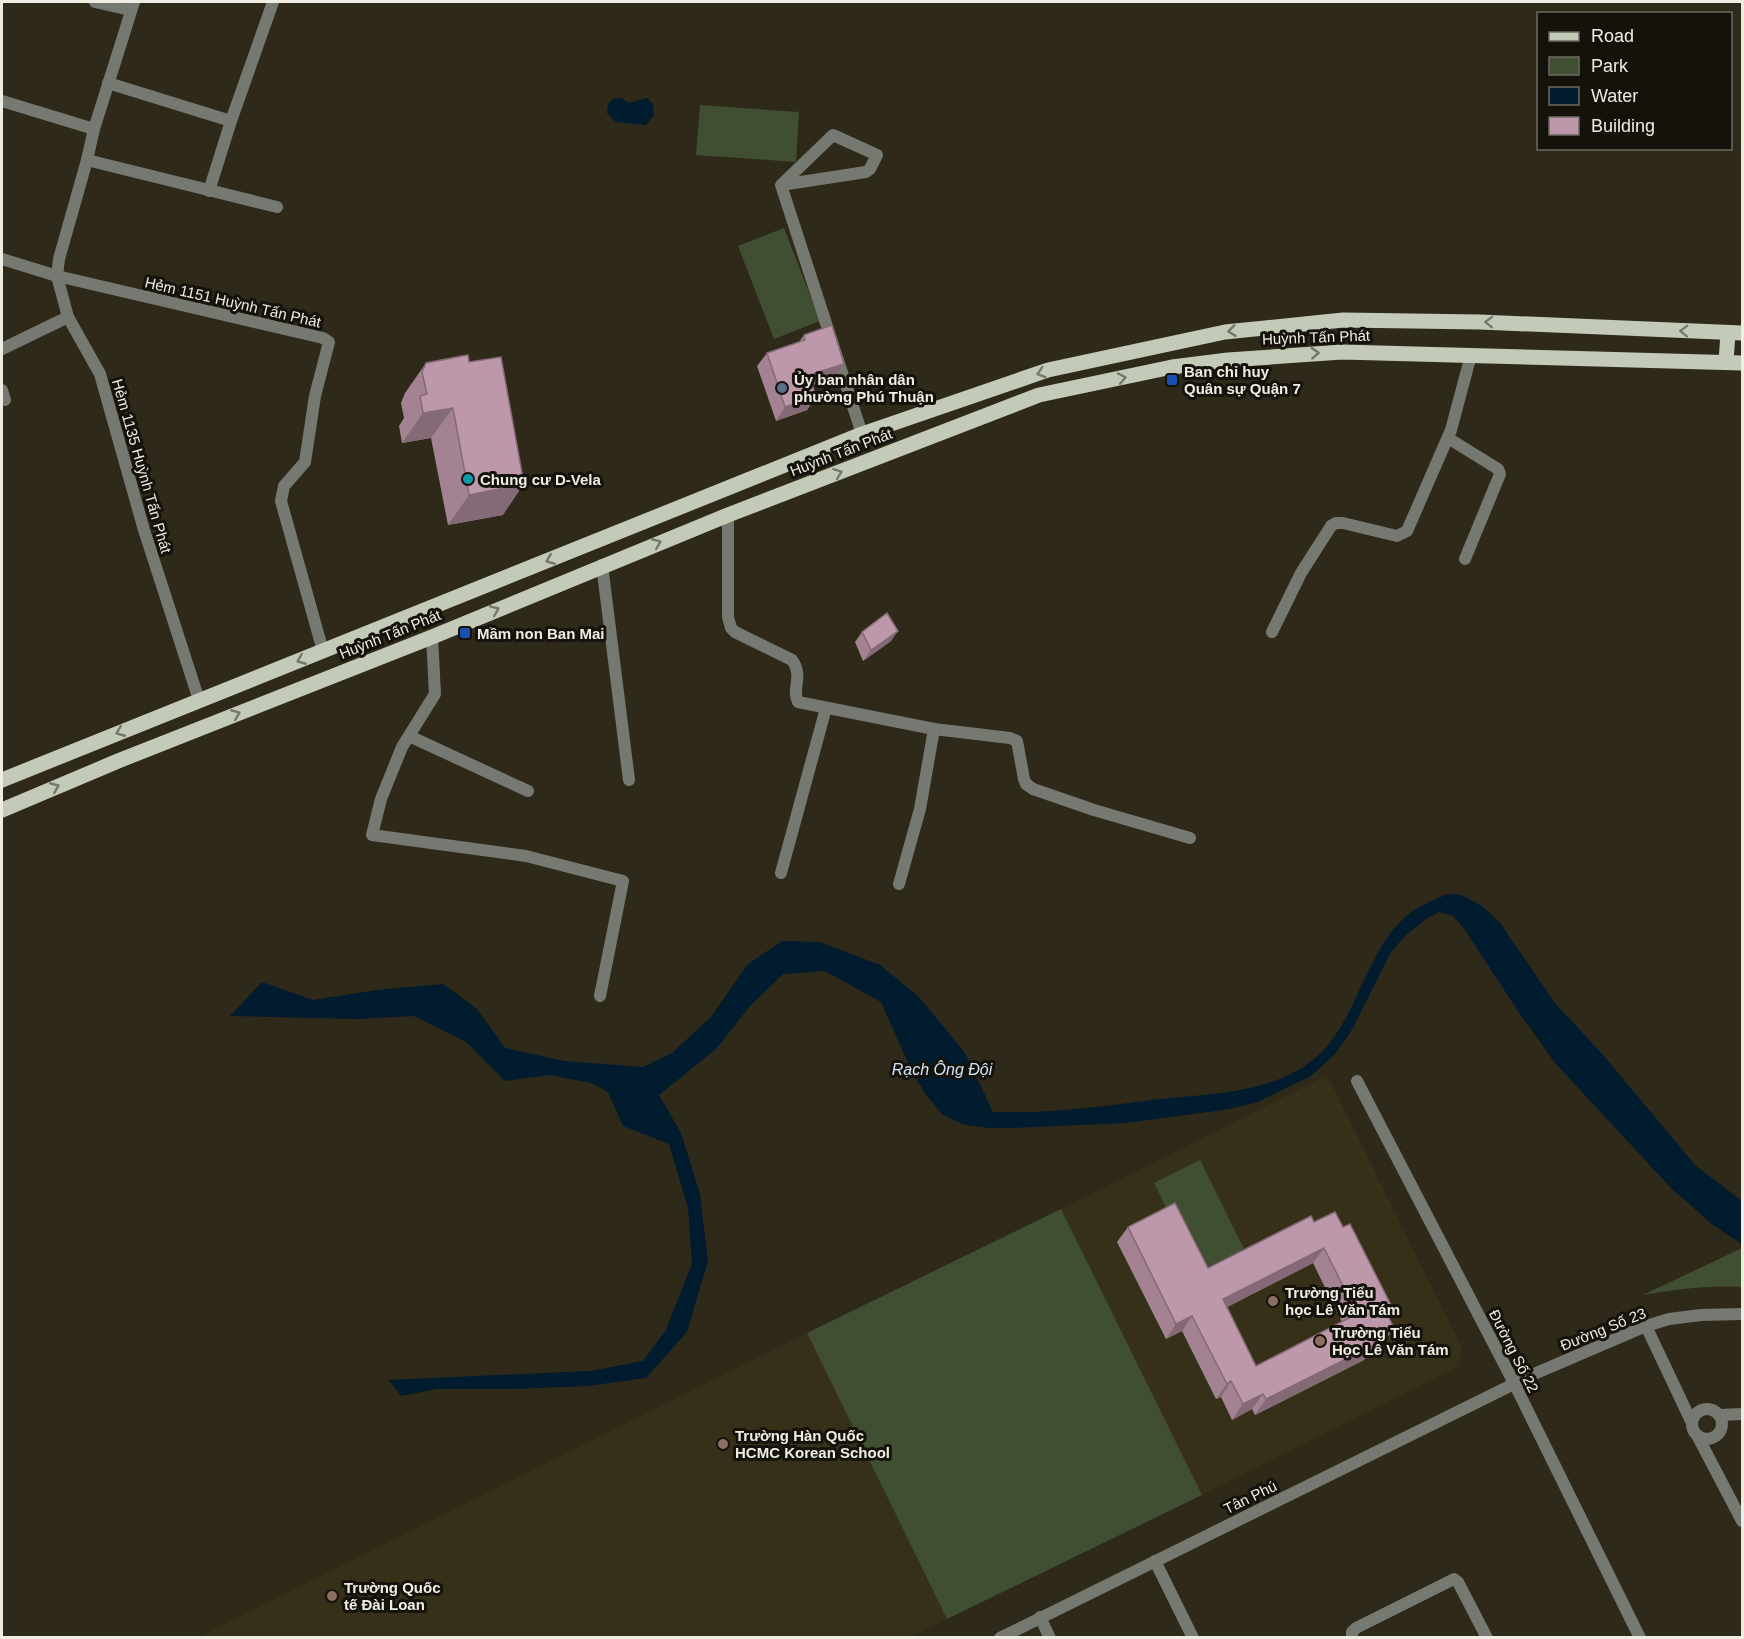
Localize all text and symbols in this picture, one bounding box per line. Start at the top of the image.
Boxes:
legend [1537,12,1732,150]
text: Road [1591,26,1634,46]
text: Park [1591,56,1629,76]
text: Water [1591,86,1638,106]
text: Building [1591,116,1655,136]
street label: Hẻm 1151 Huỳnh Tấn Phát [143,273,324,331]
one-way arrow [1485,316,1494,329]
one-way arrow [1227,324,1236,337]
one-way arrow [1680,324,1689,337]
street label: Huỳnh Tấn Phát [1262,327,1371,347]
one-way arrow [1311,347,1320,360]
place label: Ban chỉ huy Quân sự Quận 7 [1184,363,1301,397]
one-way arrow [1036,365,1047,378]
place label: Ủy ban nhân dân phường Phú Thuận [794,371,934,405]
one-way arrow [1117,372,1127,385]
marker: Ban chỉ huy Quân sự Quận 7 [1165,373,1179,387]
street label: Hẻm 1135 Huỳnh Tấn Phát [109,377,175,556]
marker: Ủy ban nhân dân phường Phú Thuận [775,381,789,395]
street label: Huỳnh Tấn Phát [787,424,895,479]
one-way arrow [833,467,843,480]
place label: Chung cư D-Vela [480,471,602,488]
marker: Chung cư D-Vela [461,472,475,486]
one-way arrow [650,538,661,550]
one-way arrow [545,553,556,565]
one-way arrow [489,605,500,617]
street label: Huỳnh Tấn Phát [337,606,444,662]
place label: Mầm non Ban Mai [477,625,605,642]
marker: Mầm non Ban Mai [458,626,472,640]
one-way arrow [296,652,306,665]
one-way arrow [230,709,241,721]
one-way arrow [115,725,126,737]
one-way arrow [49,782,60,794]
water label: Rạch Ông Đội [892,1060,993,1078]
place label: Trường Tiểu học Lê Văn Tám [1285,1284,1400,1318]
marker: Trường Tiểu học Lê Văn Tám [1266,1294,1280,1308]
street label: Đường Số 23 [1558,1304,1648,1354]
street label: Đường Số 22 [1486,1307,1542,1395]
place label: Trường Tiểu Học Lê Văn Tám [1332,1324,1449,1358]
marker: Trường Tiểu Học Lê Văn Tám [1313,1334,1327,1348]
place label: Trường Hàn Quốc HCMC Korean School [735,1427,890,1461]
marker: Trường Hàn Quốc HCMC Korean School [716,1437,730,1451]
street label: Tân Phú [1221,1477,1279,1517]
place label: Trường Quốc tế Đài Loan [344,1579,441,1613]
marker: Trường Quốc tế Đài Loan [325,1589,339,1603]

